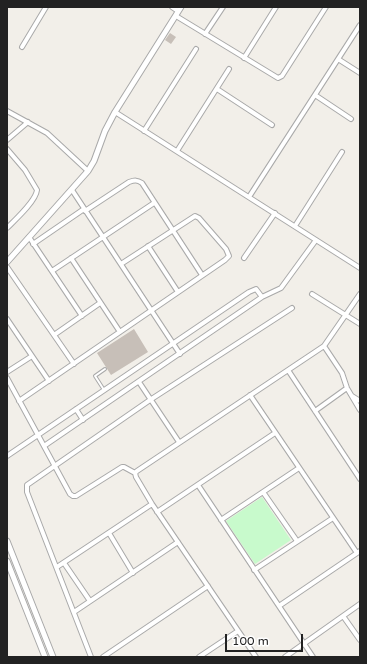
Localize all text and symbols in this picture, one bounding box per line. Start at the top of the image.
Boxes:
scale bar [227,626,305,652]
text: 100 m [232,634,269,648]

